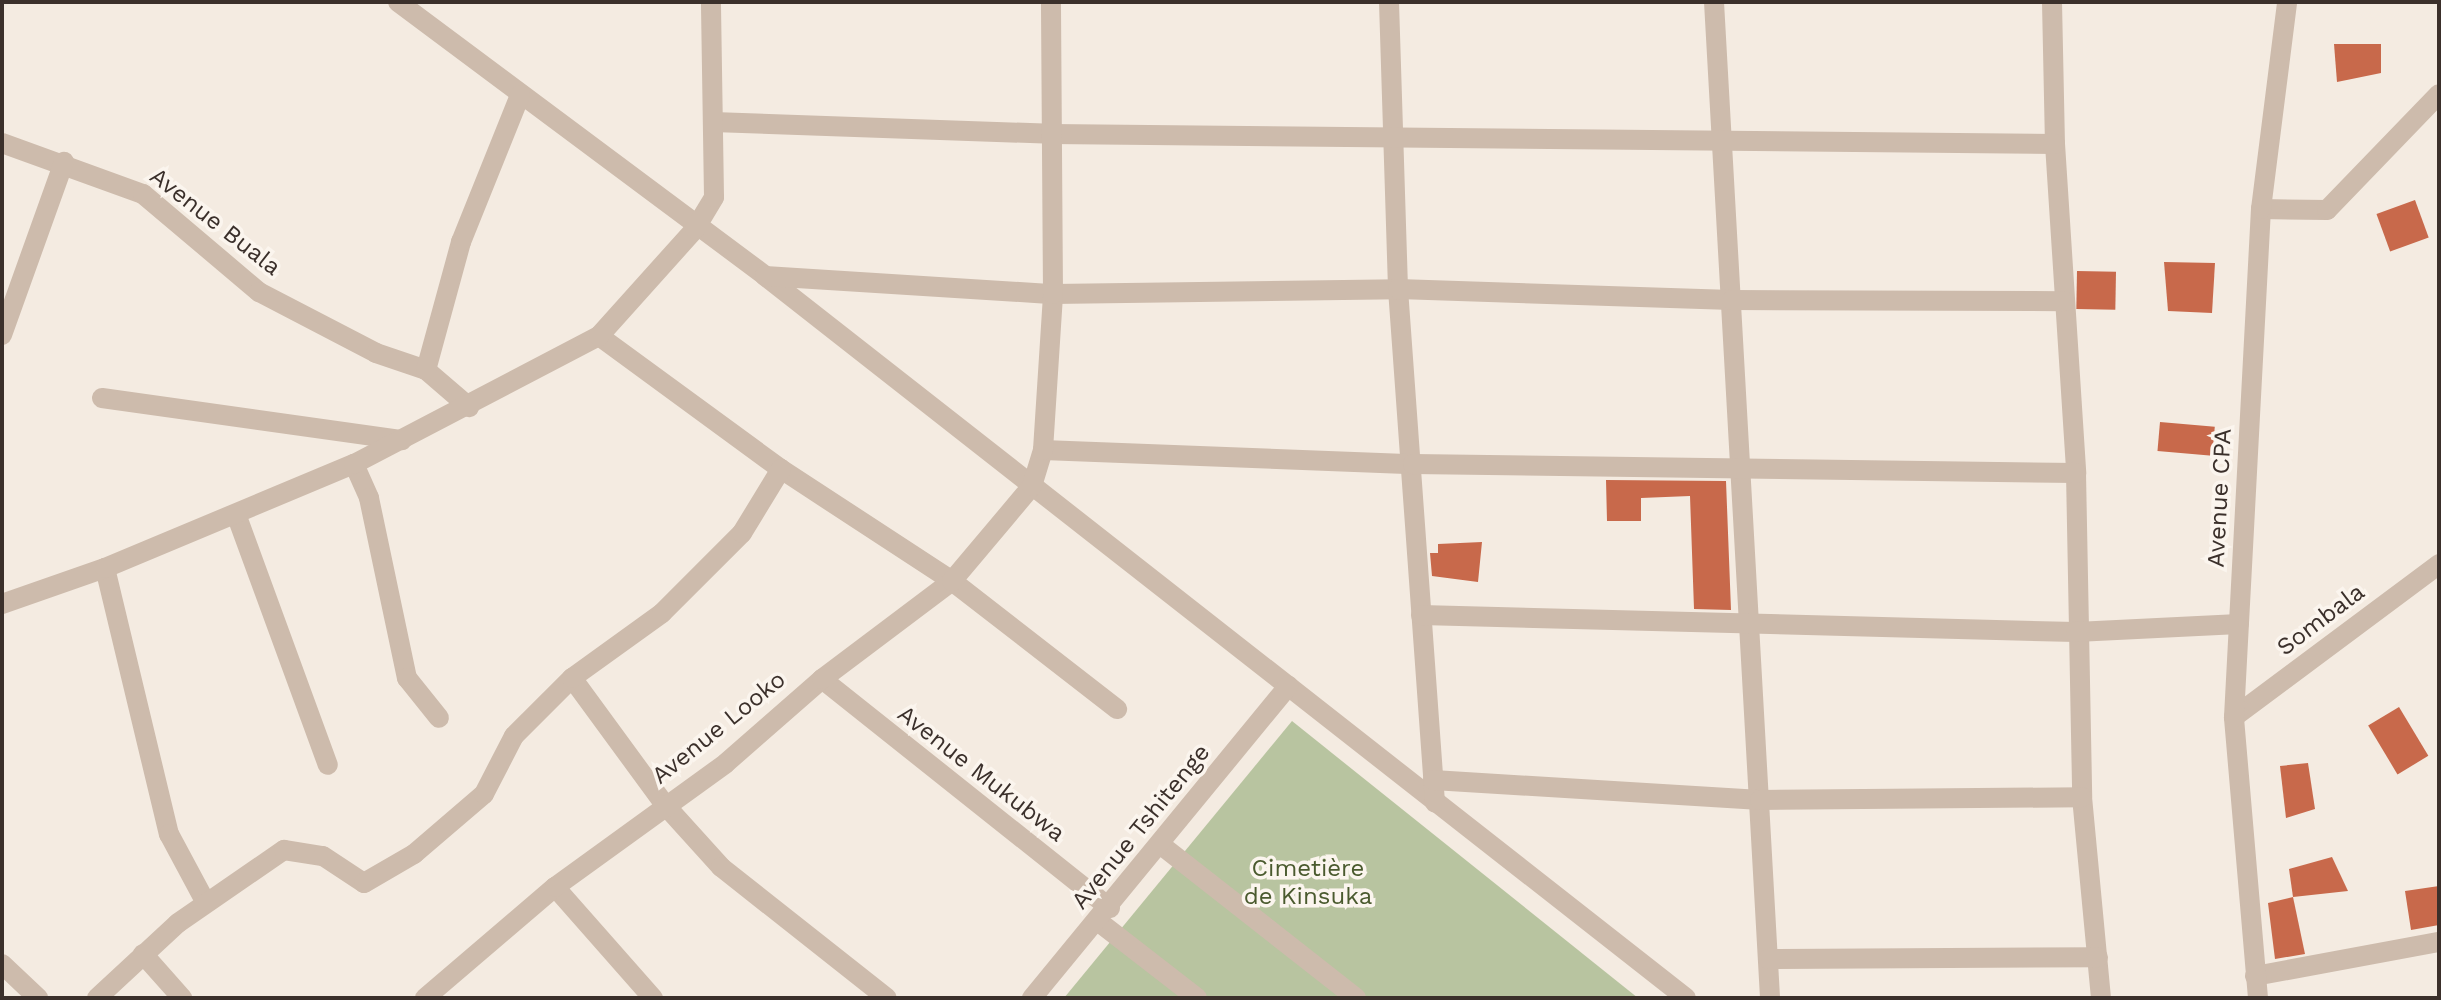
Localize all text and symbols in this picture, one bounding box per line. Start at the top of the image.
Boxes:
street label: Avenue Buala [144,162,286,282]
street label: Avenue CPA [2202,428,2238,568]
street label: Sombala [2272,578,2370,662]
street label: Avenue Looko [646,665,792,791]
street label: Avenue Mukubwa [892,700,1070,848]
street label: Avenue Tshitenge [1065,738,1217,916]
park label: Cimetière de Kinsuka [1244,855,1372,911]

